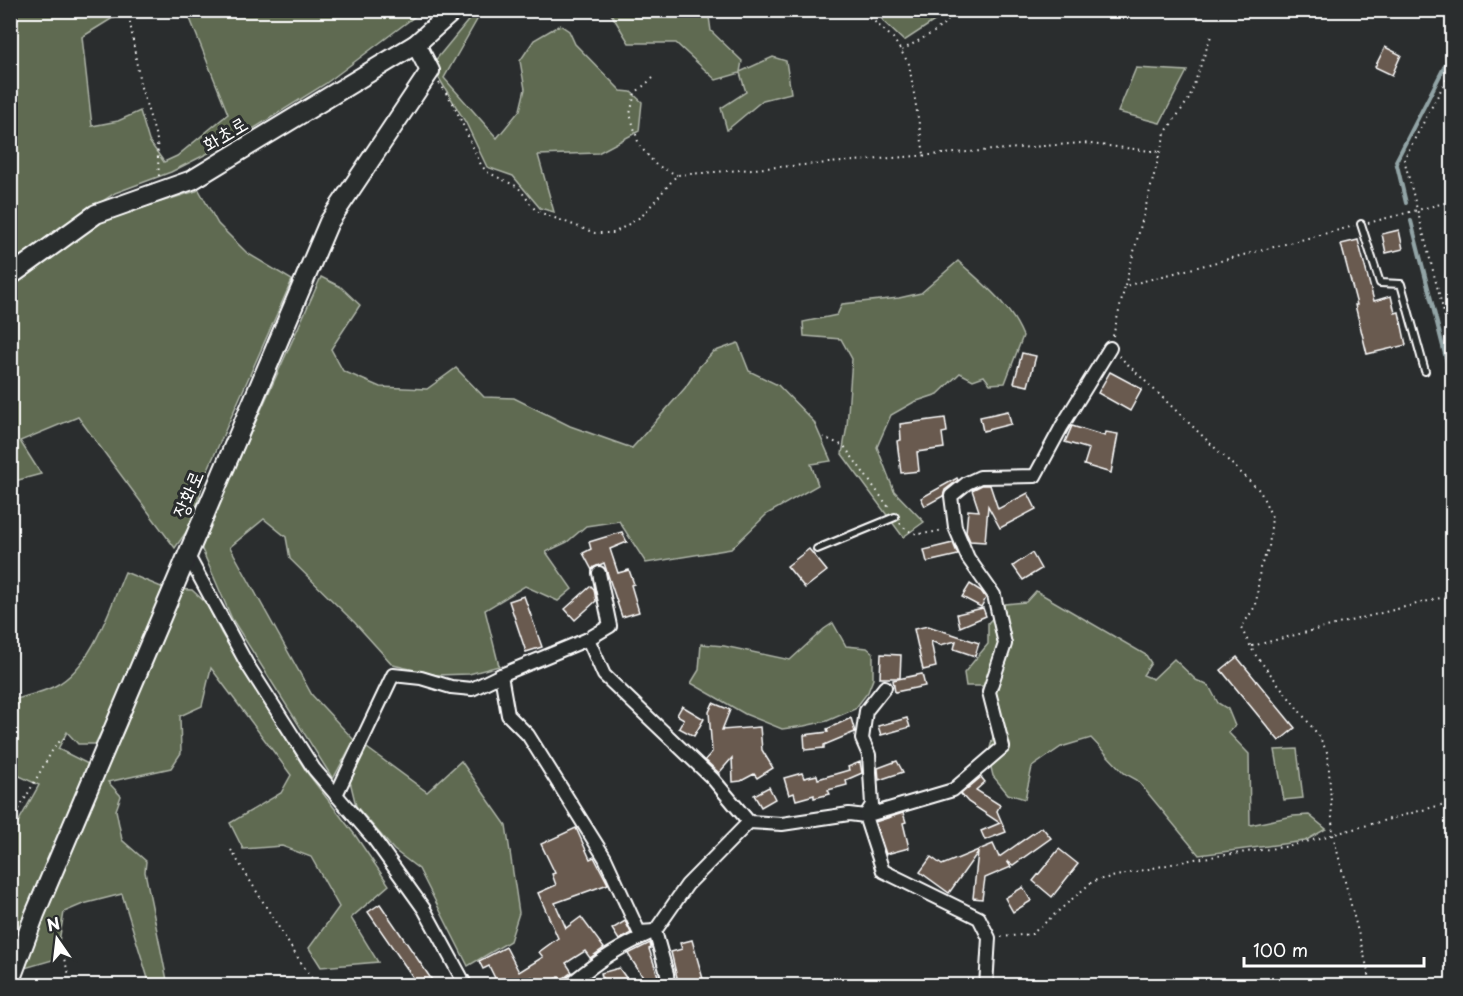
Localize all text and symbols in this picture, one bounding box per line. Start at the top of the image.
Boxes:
street label: 화초로 [196,108,253,158]
street label: 장화로 [164,466,210,522]
north arrow [27,909,87,969]
text: N [44,910,62,937]
scale bar [1244,930,1424,968]
text: 100 m [1253,936,1308,963]

